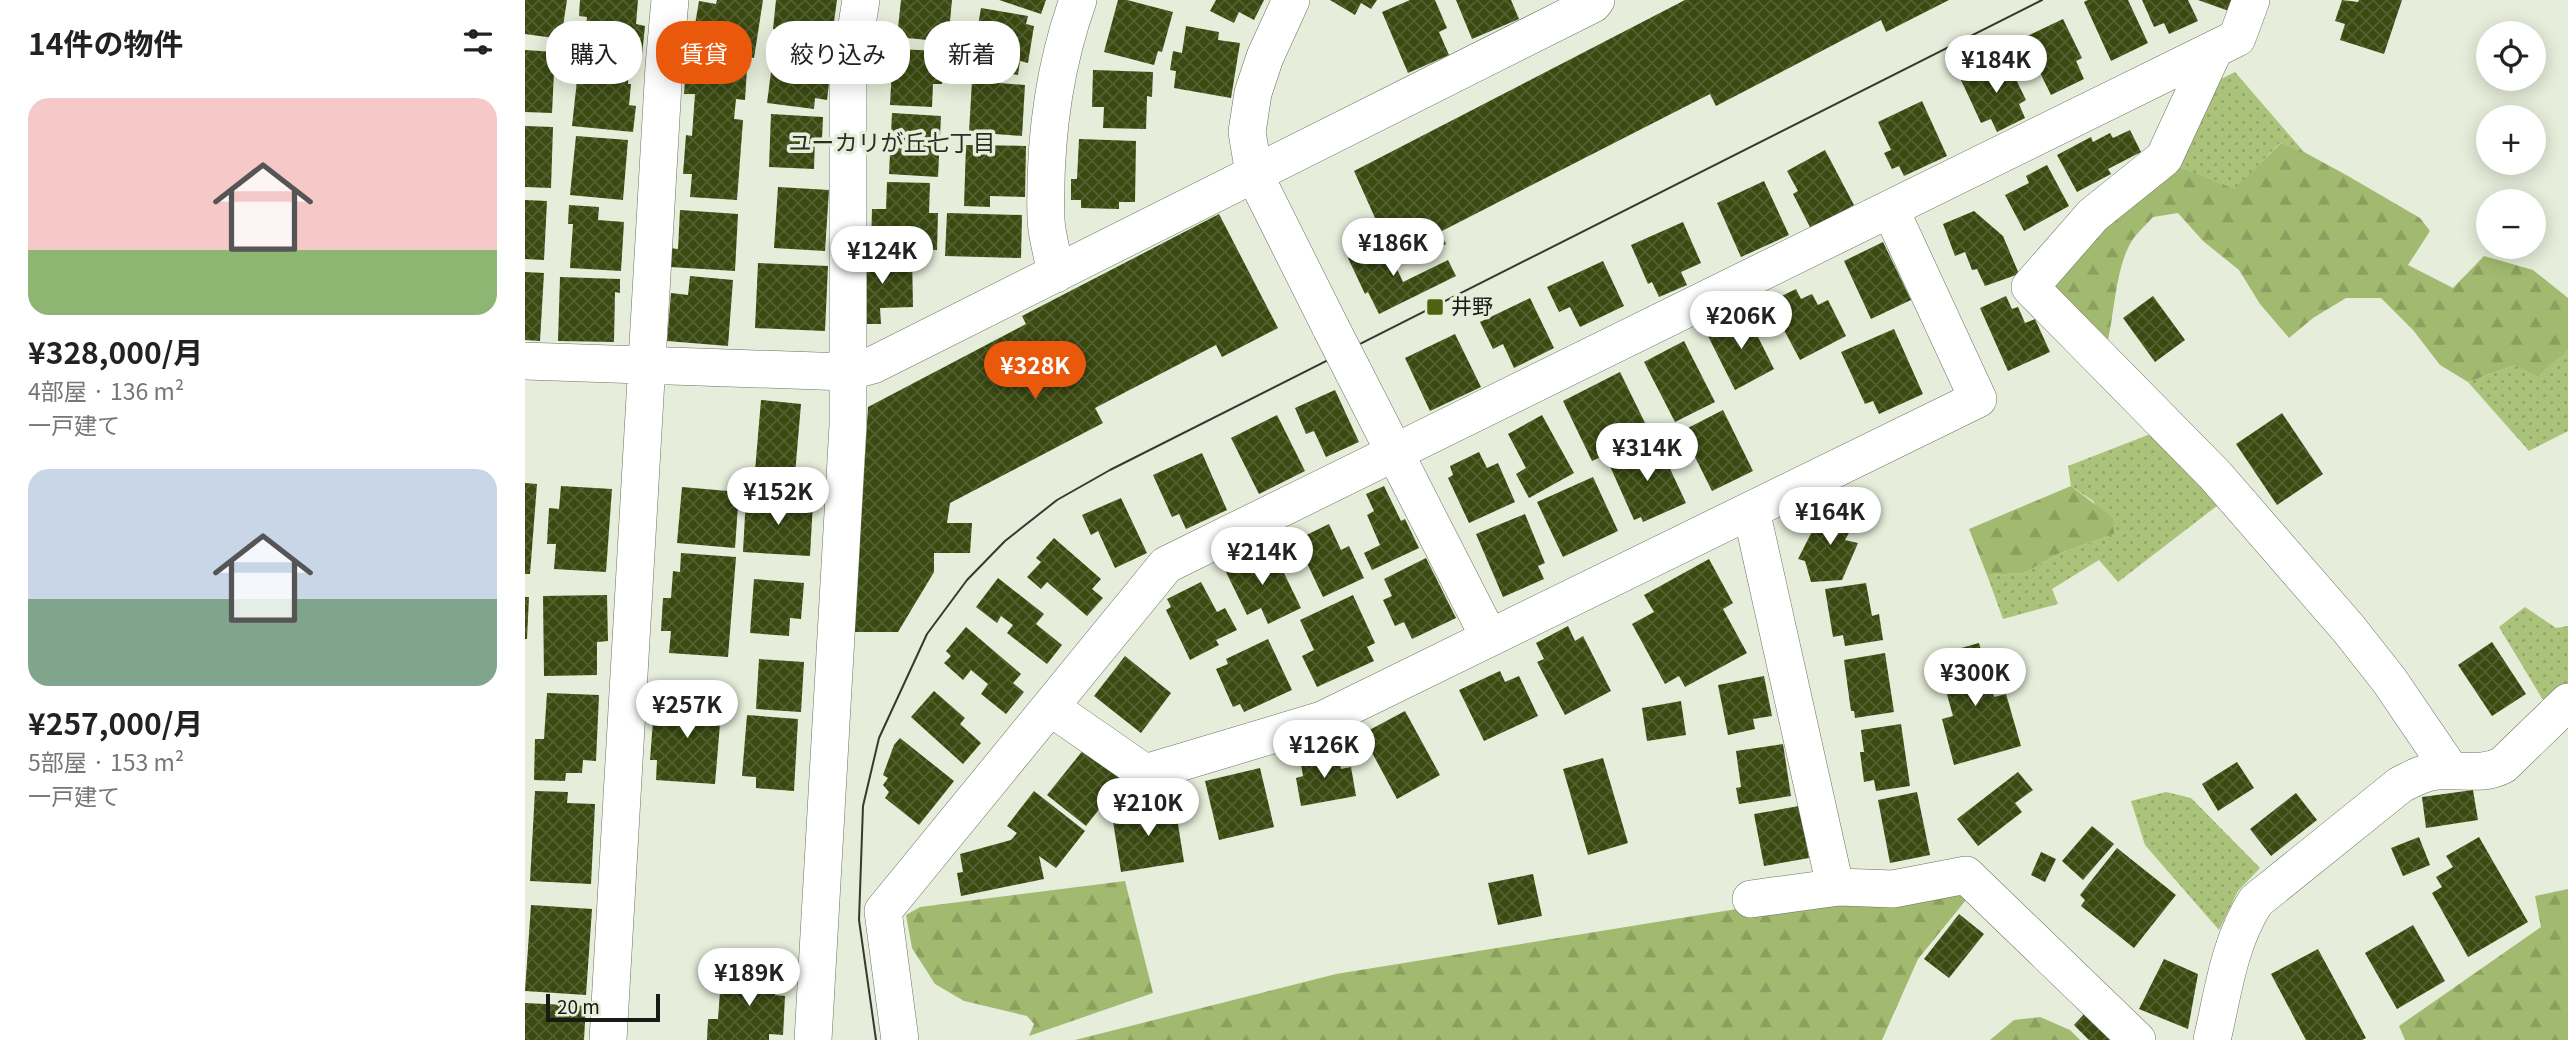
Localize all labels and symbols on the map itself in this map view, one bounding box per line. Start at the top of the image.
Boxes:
pin: ¥184K [1947,36,2045,95]
district label: ユーカリが丘七丁目 [789,124,996,158]
pin: ¥186K [1344,218,1442,278]
pin: ¥124K [833,226,931,286]
place label: 井野 [1451,290,1493,320]
pin: ¥206K [1692,292,1790,351]
marker: 井野 [1425,297,1445,317]
pin: ¥328K [986,342,1084,401]
pin: ¥314K [1598,424,1696,483]
pin: ¥152K [729,468,827,527]
pin: ¥164K [1781,488,1879,547]
pin: ¥214K [1213,528,1311,587]
pin: ¥300K [1926,648,2024,708]
pin: ¥257K [638,680,736,740]
pin: ¥126K [1275,720,1373,780]
pin: ¥210K [1099,778,1197,838]
pin: ¥189K [700,948,798,1008]
scale bar [546,991,660,1023]

